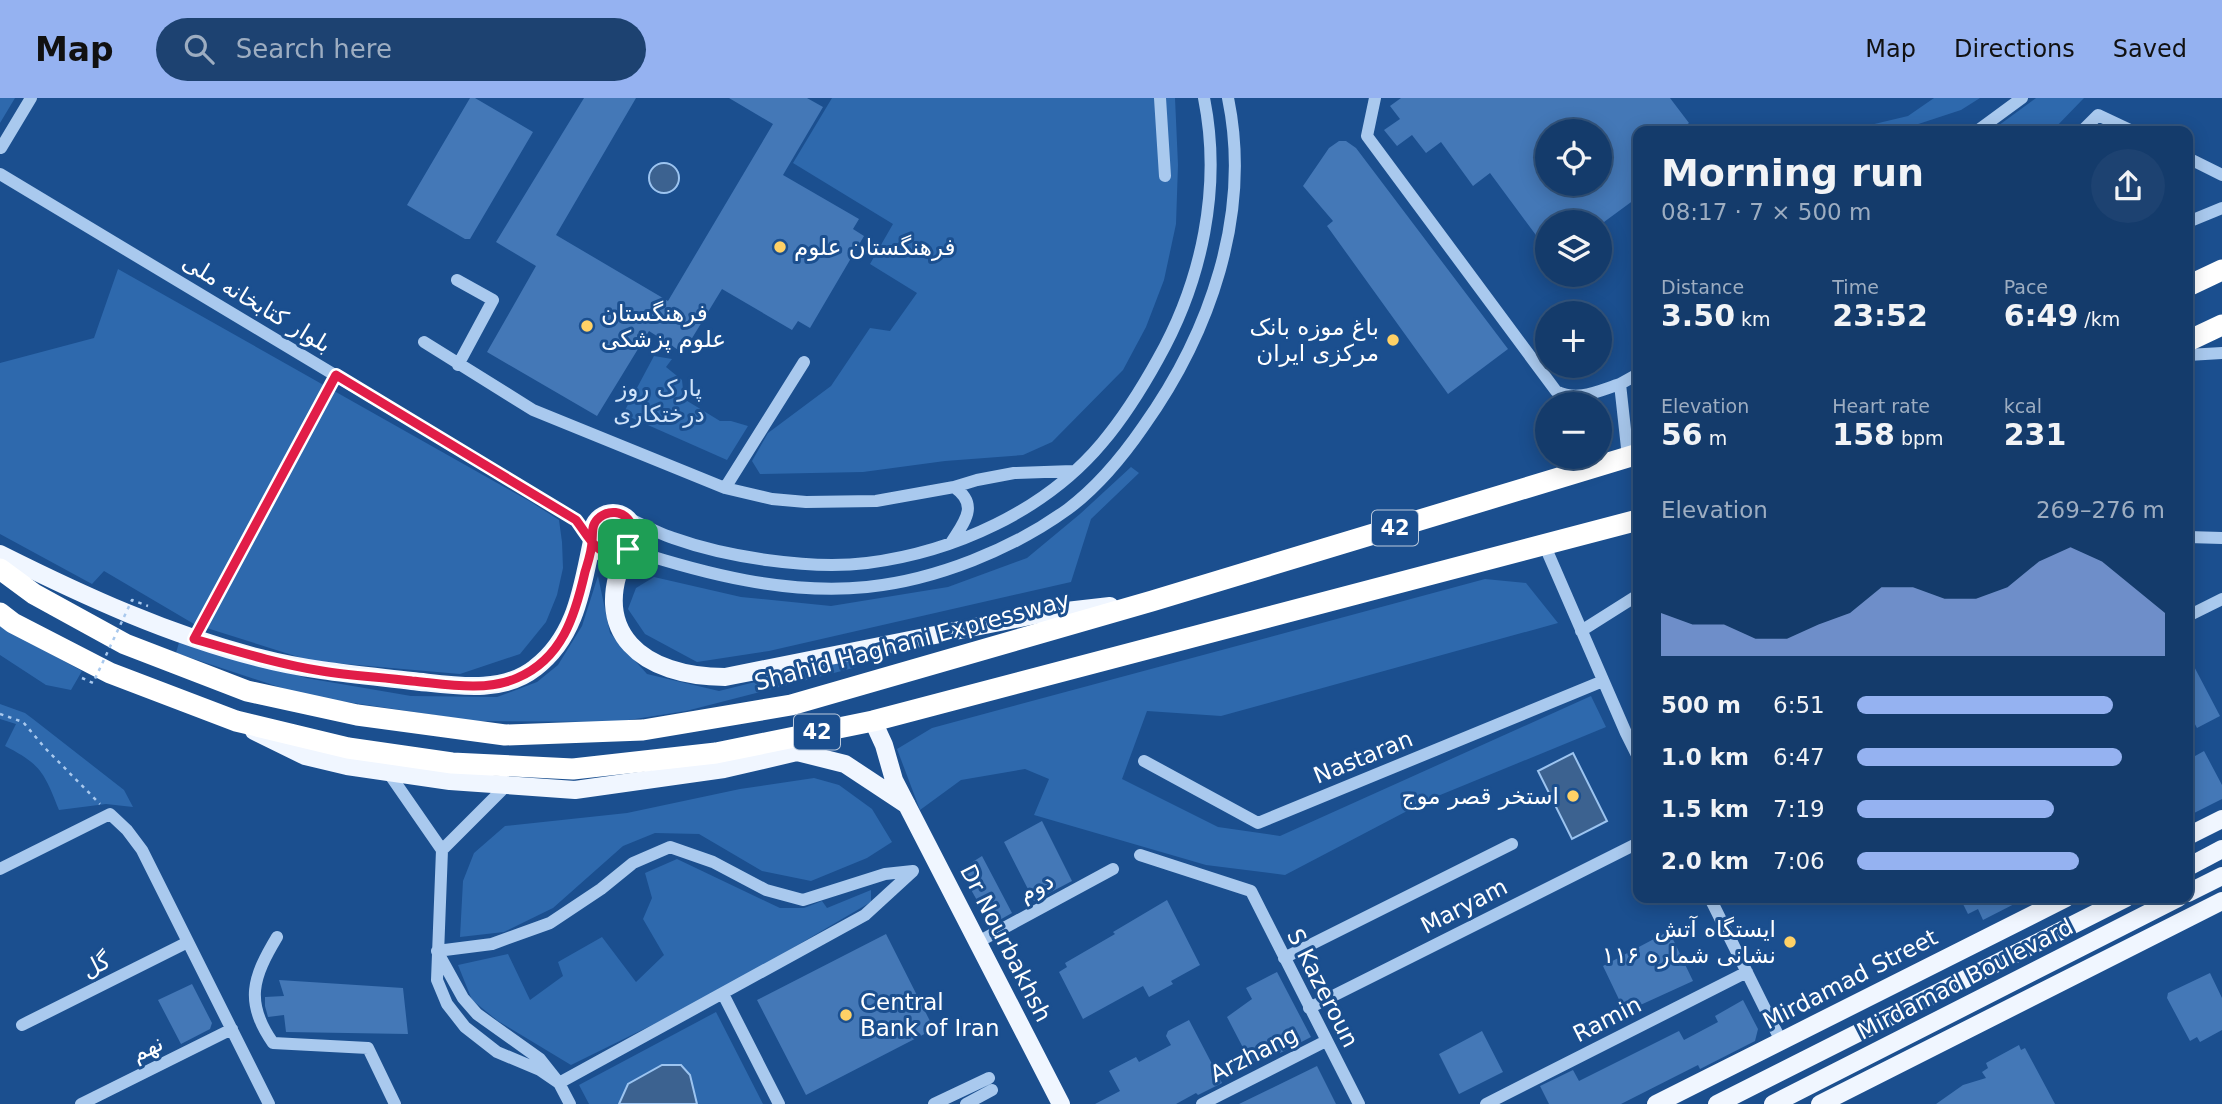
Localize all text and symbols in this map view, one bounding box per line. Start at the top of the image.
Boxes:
search box [156,18,646,81]
text: Map [35,30,114,69]
icon: search [180,30,218,68]
text: Search here [236,34,392,64]
text: Map [1865,35,1916,63]
text: Directions [1954,35,2075,63]
text: Saved [2113,35,2187,63]
map controls [1535,119,1612,469]
button: locate [1535,119,1612,196]
button: share [2091,149,2165,223]
text: Morning run [1661,151,1924,195]
text: 08:17 · 7 × 500 m [1661,199,1871,225]
button: layers [1535,210,1612,287]
place label: فرهنگستان علوم [794,234,956,261]
marker: فرهنگستان علوم [772,239,788,255]
street label: بلوار کتابخانه ملی [177,248,336,359]
text: Distance [1661,276,1744,298]
text: Time [1832,276,1879,298]
text: Pace [2004,276,2048,298]
text: 3.50 [1661,298,1735,333]
text: 23:52 [1832,298,1928,333]
text: 6:49 [2004,298,2078,333]
place label: فرهنگستان علوم پزشکی [601,300,726,353]
button: + [1535,301,1612,378]
text: km [1735,308,1771,330]
text: /km [2078,308,2120,330]
place label: باغ موزه بانک مرکزی ایران [1249,314,1379,367]
marker: فرهنگستان علوم پزشکی [579,318,595,334]
marker: باغ موزه بانک مرکزی ایران [1385,332,1401,348]
park label: پارک روز درختکاری [613,375,705,428]
button: − [1535,392,1612,469]
text: Elevation [1661,395,1749,417]
text: Heart rate [1832,395,1930,417]
text: kcal [2004,395,2042,417]
text: 56 [1661,417,1703,452]
text: 158 [1832,417,1895,452]
text: 231 [2004,417,2066,452]
text: m [1703,427,1727,449]
text: bpm [1895,427,1944,449]
text: Elevation [1661,497,1768,523]
text: 269–276 m [2036,497,2165,523]
road number: 42 [1372,510,1418,546]
pin [598,519,658,579]
icon: arrive [609,530,647,568]
street label: Shahid Haghani Expressway [751,586,1073,696]
text: 500 m [1661,692,1741,718]
text: 6:51 [1773,692,1825,718]
road number: 42 [794,714,840,750]
street label: Nastaran [1310,725,1416,789]
text: 1.0 km [1661,744,1749,770]
text: 6:47 [1773,744,1825,770]
place label: استخر قصر موج [1402,783,1559,810]
marker: استخر قصر موج [1565,788,1581,804]
text: 1.5 km [1661,796,1749,822]
text: 7:19 [1773,796,1825,822]
text: 2.0 km [1661,848,1749,874]
text: 7:06 [1773,848,1825,874]
street label: Dr Nourbakhsh [955,860,1057,1026]
street label: دوم [1014,867,1058,908]
street label: Maryam [1416,873,1512,939]
street label: Mirdamad Boulevard [1853,913,2077,1045]
place label: ایستگاه آتش نشانی شماره ۱۱۶ [1602,915,1776,969]
street label: Mirdamad Street [1758,924,1942,1034]
street label: S Kazeroun [1282,925,1364,1051]
marker: ایستگاه آتش نشانی شماره ۱۱۶ [1782,934,1798,950]
street label: گل [77,947,115,983]
place label: Central Bank of Iran [860,989,999,1041]
street label: Ramin [1569,991,1645,1047]
marker: Central Bank of Iran [838,1007,854,1023]
street label: Arzhang [1206,1021,1302,1087]
street label: نهم [127,1029,168,1068]

